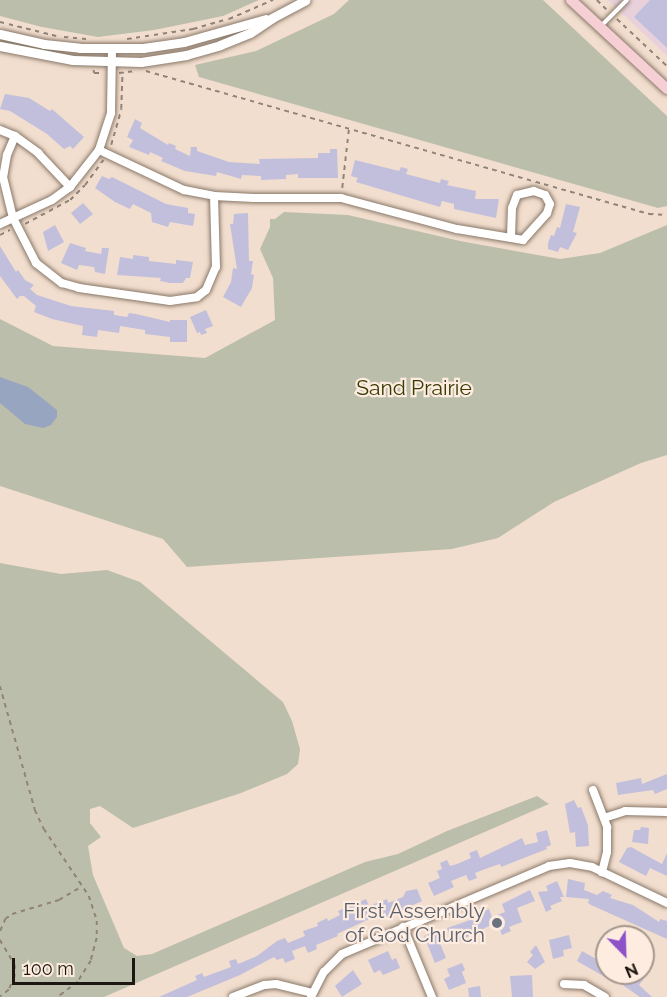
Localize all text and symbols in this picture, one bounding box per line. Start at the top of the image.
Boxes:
park label: Sand Prairie [356,375,472,401]
place label: First Assembly of God Church [342,898,485,948]
marker: First Assembly of God Church [490,916,504,930]
north arrow [595,925,655,985]
scale bar [15,946,138,984]
text: 100 m [23,958,74,979]
text: N [622,959,641,981]

